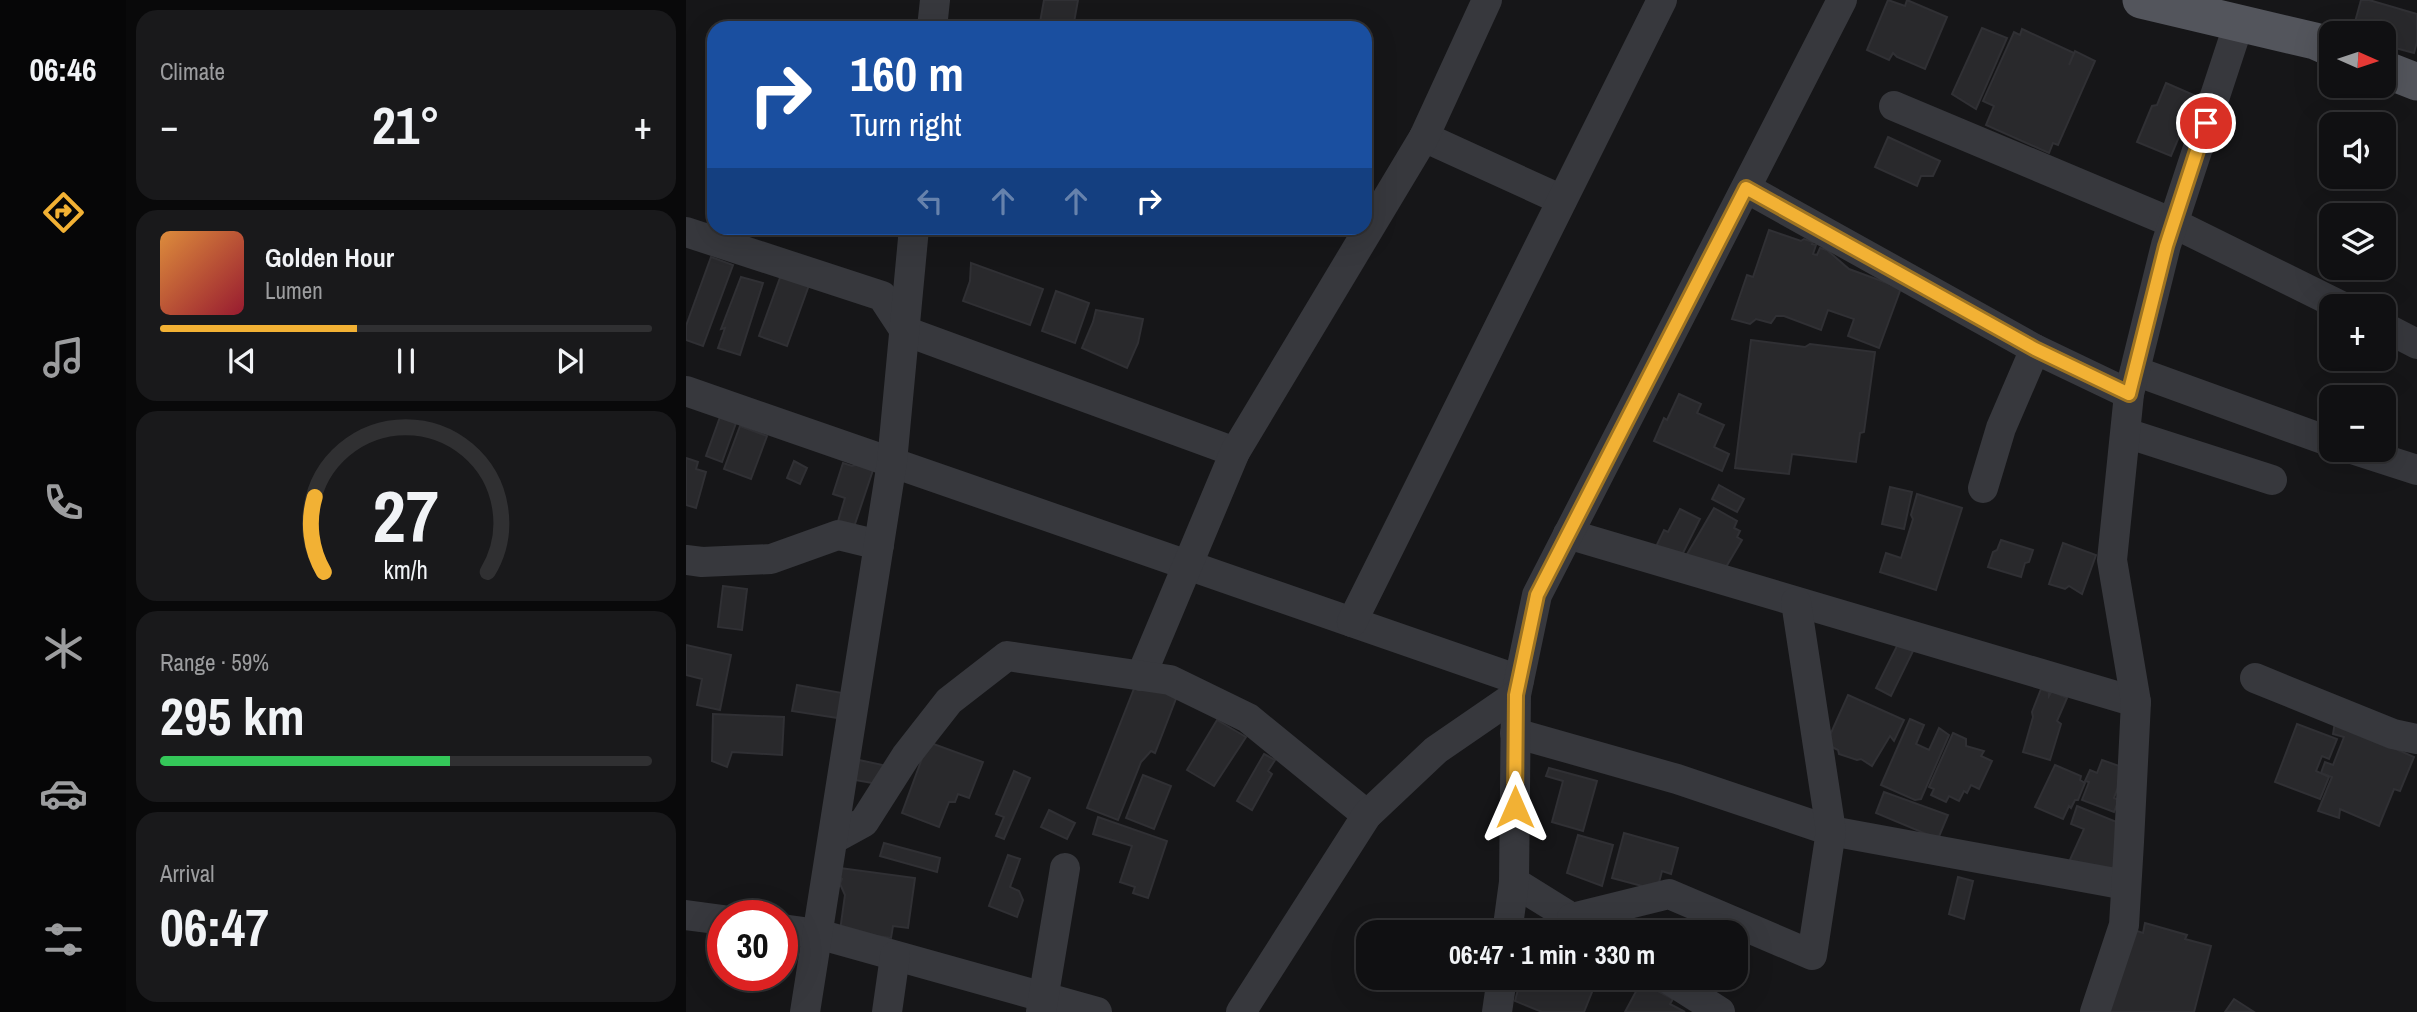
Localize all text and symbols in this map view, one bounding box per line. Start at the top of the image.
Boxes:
north arrow [2319,21,2396,98]
map controls [2319,21,2396,462]
text: 160 m [850,40,964,106]
text: 06:46 [29,48,97,91]
icon: right [735,49,826,140]
text: Climate [160,56,225,87]
text: 21° [372,90,440,160]
pin [2176,93,2236,153]
text: − [160,100,178,151]
text: + [634,100,652,151]
text: Turn right [850,103,962,146]
icon: arrive [2187,104,2225,142]
button: sound [2319,112,2396,189]
icon: left [911,182,949,220]
icon: ahead [984,182,1022,220]
icon: ahead [1057,182,1095,220]
icon: right [1130,182,1168,220]
icon: directions [39,188,88,237]
button: layers [2319,203,2396,280]
text: Golden Hour [265,240,394,275]
text: Lumen [265,275,323,306]
button: + [2319,294,2396,371]
icon: music [39,333,88,382]
icon: previous [223,342,261,380]
icon: pause [387,342,425,380]
icon: next [551,342,589,380]
button: − [2319,385,2396,462]
text: 27 [373,467,439,565]
icon: phone [39,478,88,527]
text: km/h [384,553,428,587]
icon: climate [39,624,88,673]
text: Range · 59% [160,647,269,678]
text: 295 km [160,681,305,751]
icon: car [39,769,88,818]
position arrow [1478,770,1552,844]
text: Arrival [160,858,215,889]
text: 06:47 [160,892,269,962]
speed limit sign: 30 [707,900,798,991]
icon: filters [39,915,88,964]
text: 06:47 · 1 min · 330 m [1449,937,1655,972]

